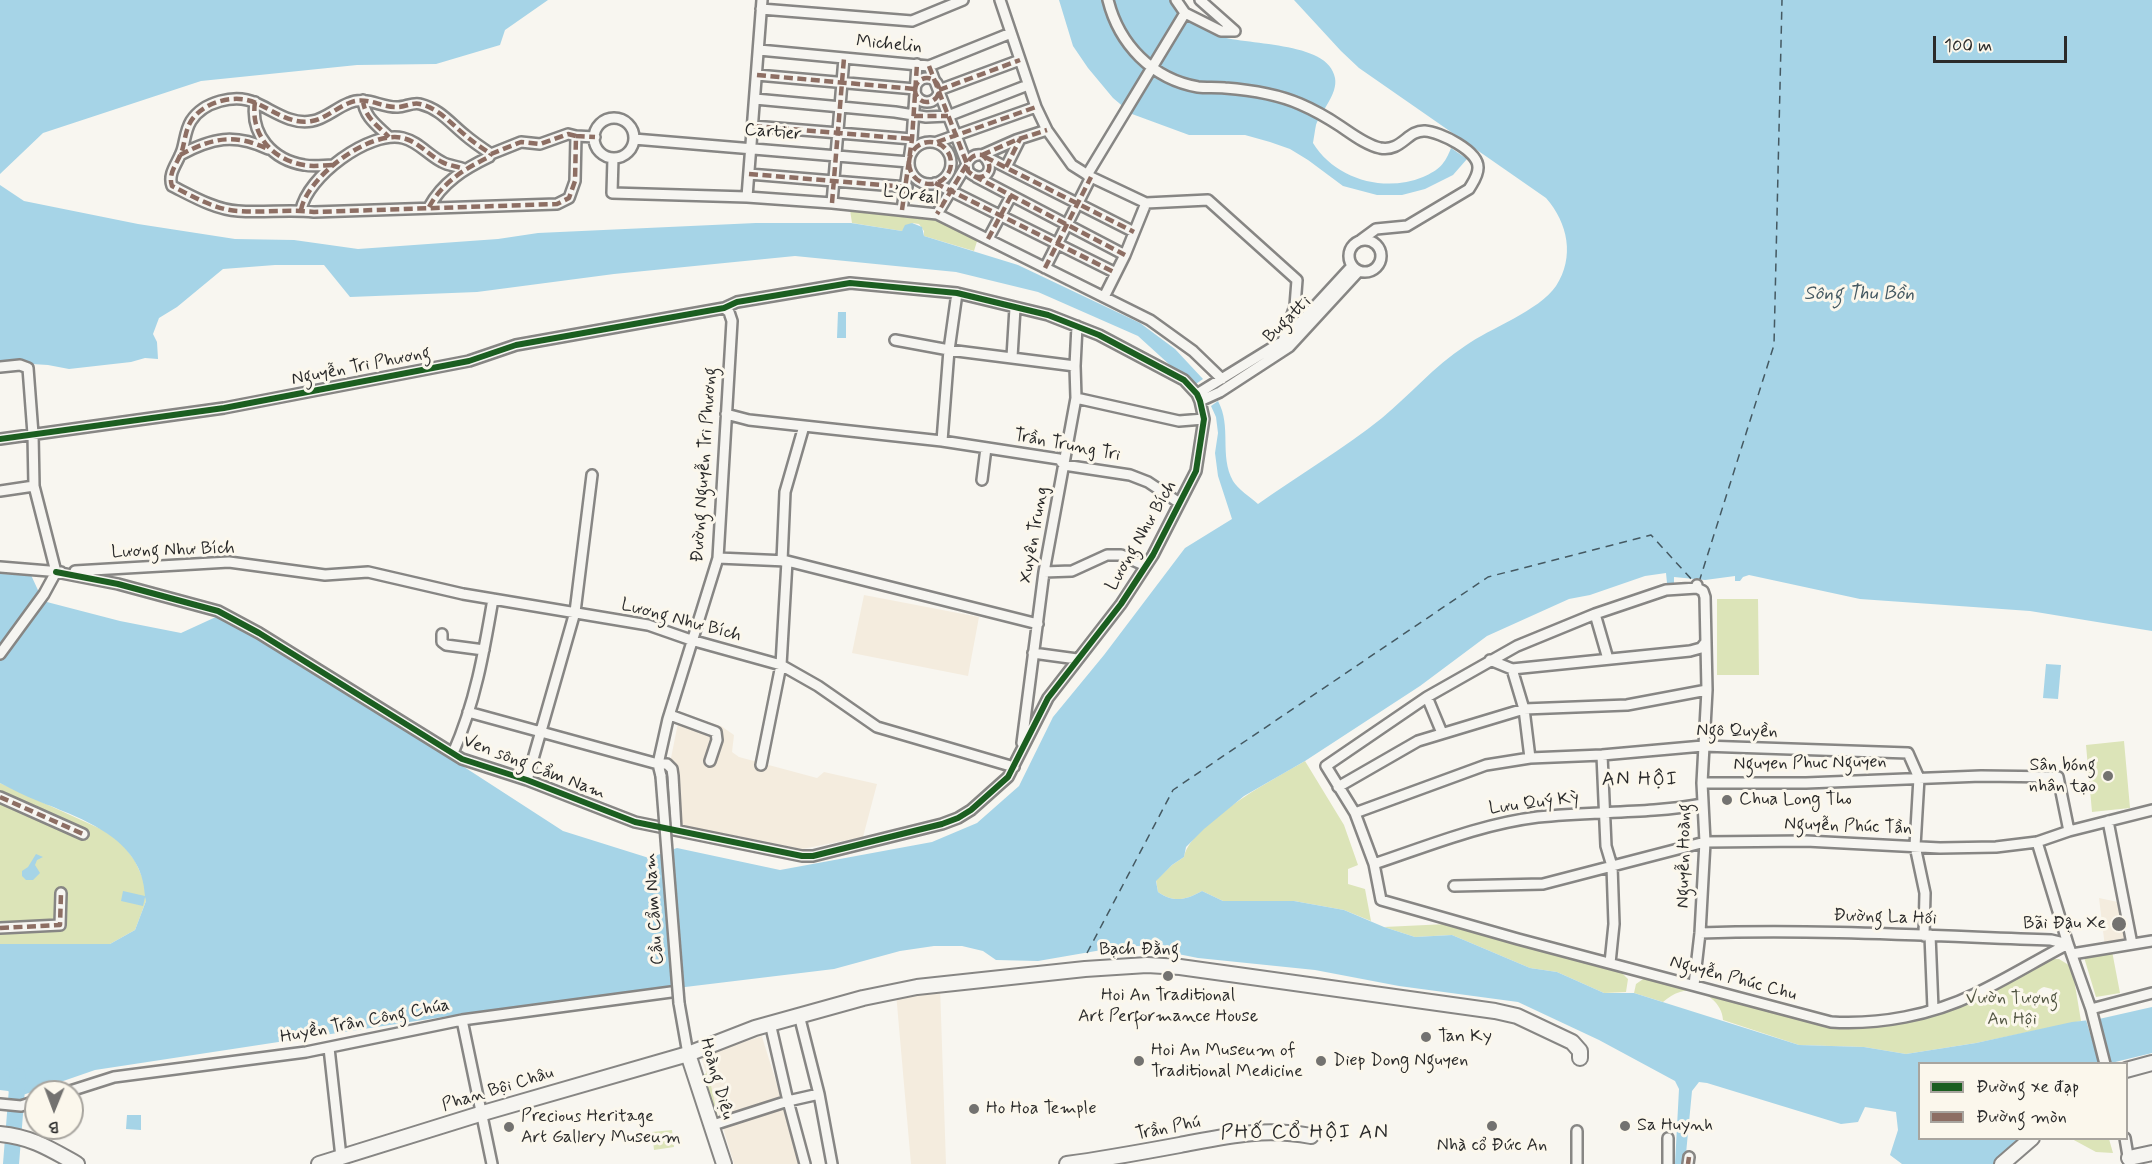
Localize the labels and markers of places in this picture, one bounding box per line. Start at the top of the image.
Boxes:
place label: Sân bóng nhân tạo [2029,755,2096,798]
marker: Sân bóng nhân tạo [2101,769,2115,783]
place label: Chua Long Tho [1739,789,1852,811]
marker: Chua Long Tho [1720,793,1734,807]
place label: Bãi Đậu Xe [2023,913,2106,935]
marker: Bãi Đậu Xe [2110,915,2128,933]
marker: Hoi An Traditional Art Performance House [1161,969,1175,983]
place label: Hoi An Traditional Art Performance House [1078,985,1258,1028]
place label: Tan Ky [1438,1026,1492,1048]
marker: Tan Ky [1419,1030,1433,1044]
place label: Hoi An Museum of Traditional Medicine [1151,1040,1303,1082]
place label: Diep Dong Nguyen [1333,1050,1468,1072]
marker: Hoi An Museum of Traditional Medicine [1132,1054,1146,1068]
marker: Diep Dong Nguyen [1314,1054,1328,1068]
place label: Ho Hoa Temple [986,1098,1097,1120]
marker: Ho Hoa Temple [967,1102,981,1116]
place label: Precious Heritage Art Gallery Museum [521,1106,681,1148]
place label: Sa Huynh [1637,1115,1713,1137]
marker: Nhà cổ Đức An [1485,1119,1499,1133]
marker: Sa Huynh [1618,1119,1632,1133]
marker: Precious Heritage Art Gallery Museum [502,1120,516,1134]
place label: Nhà cổ Đức An [1437,1135,1547,1157]

